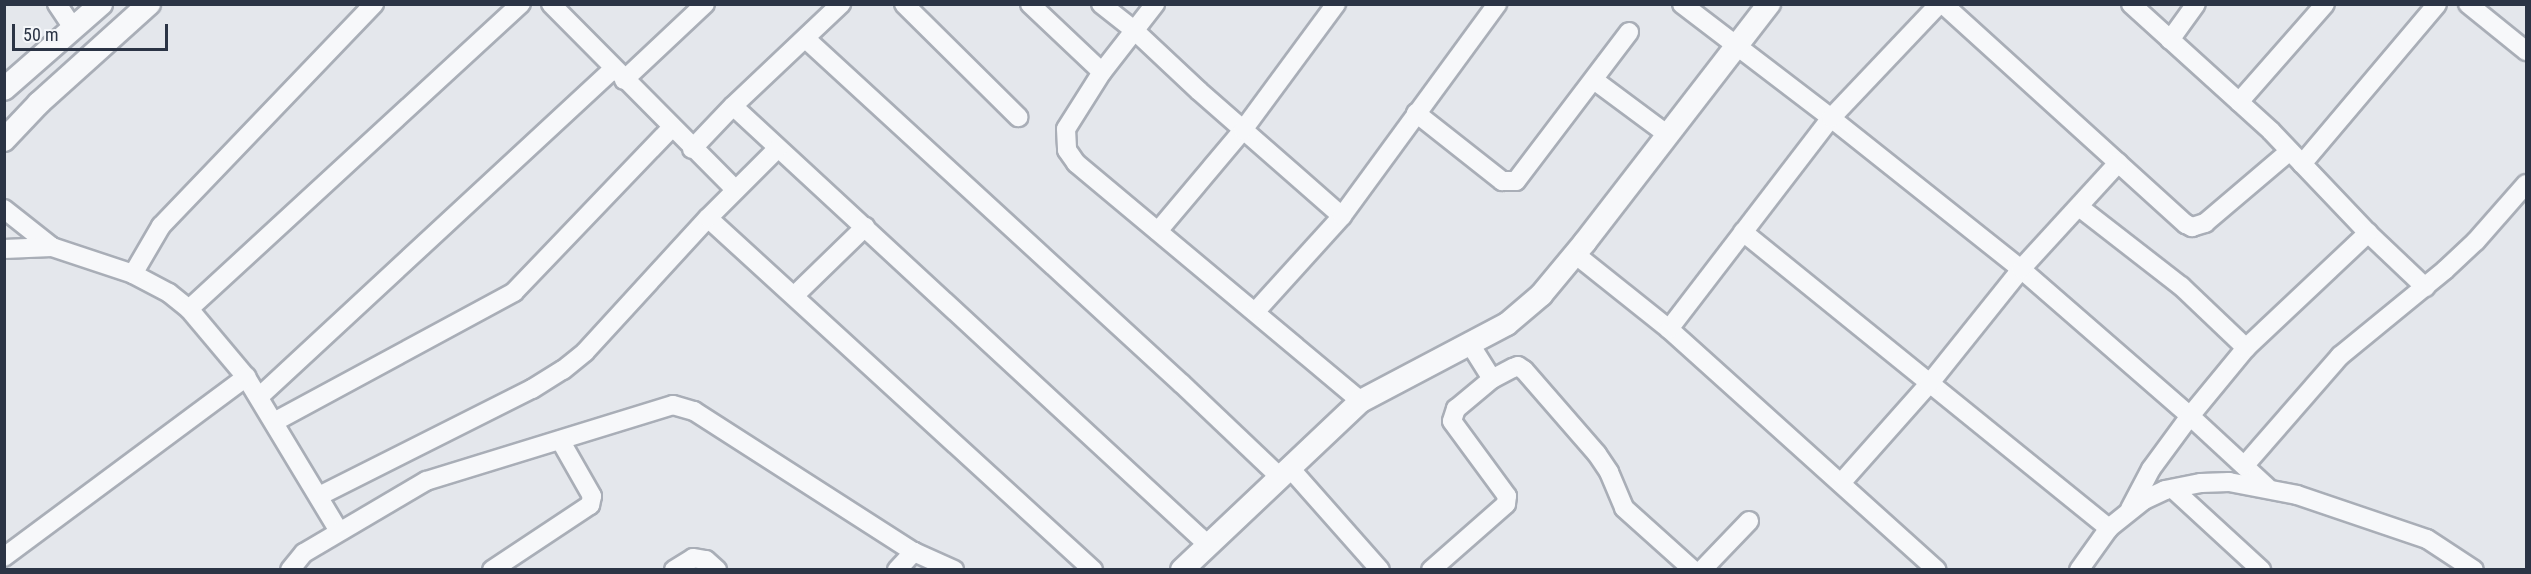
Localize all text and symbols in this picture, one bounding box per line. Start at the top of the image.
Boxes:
scale bar [15,12,171,50]
text: 50 m [23,24,58,45]

